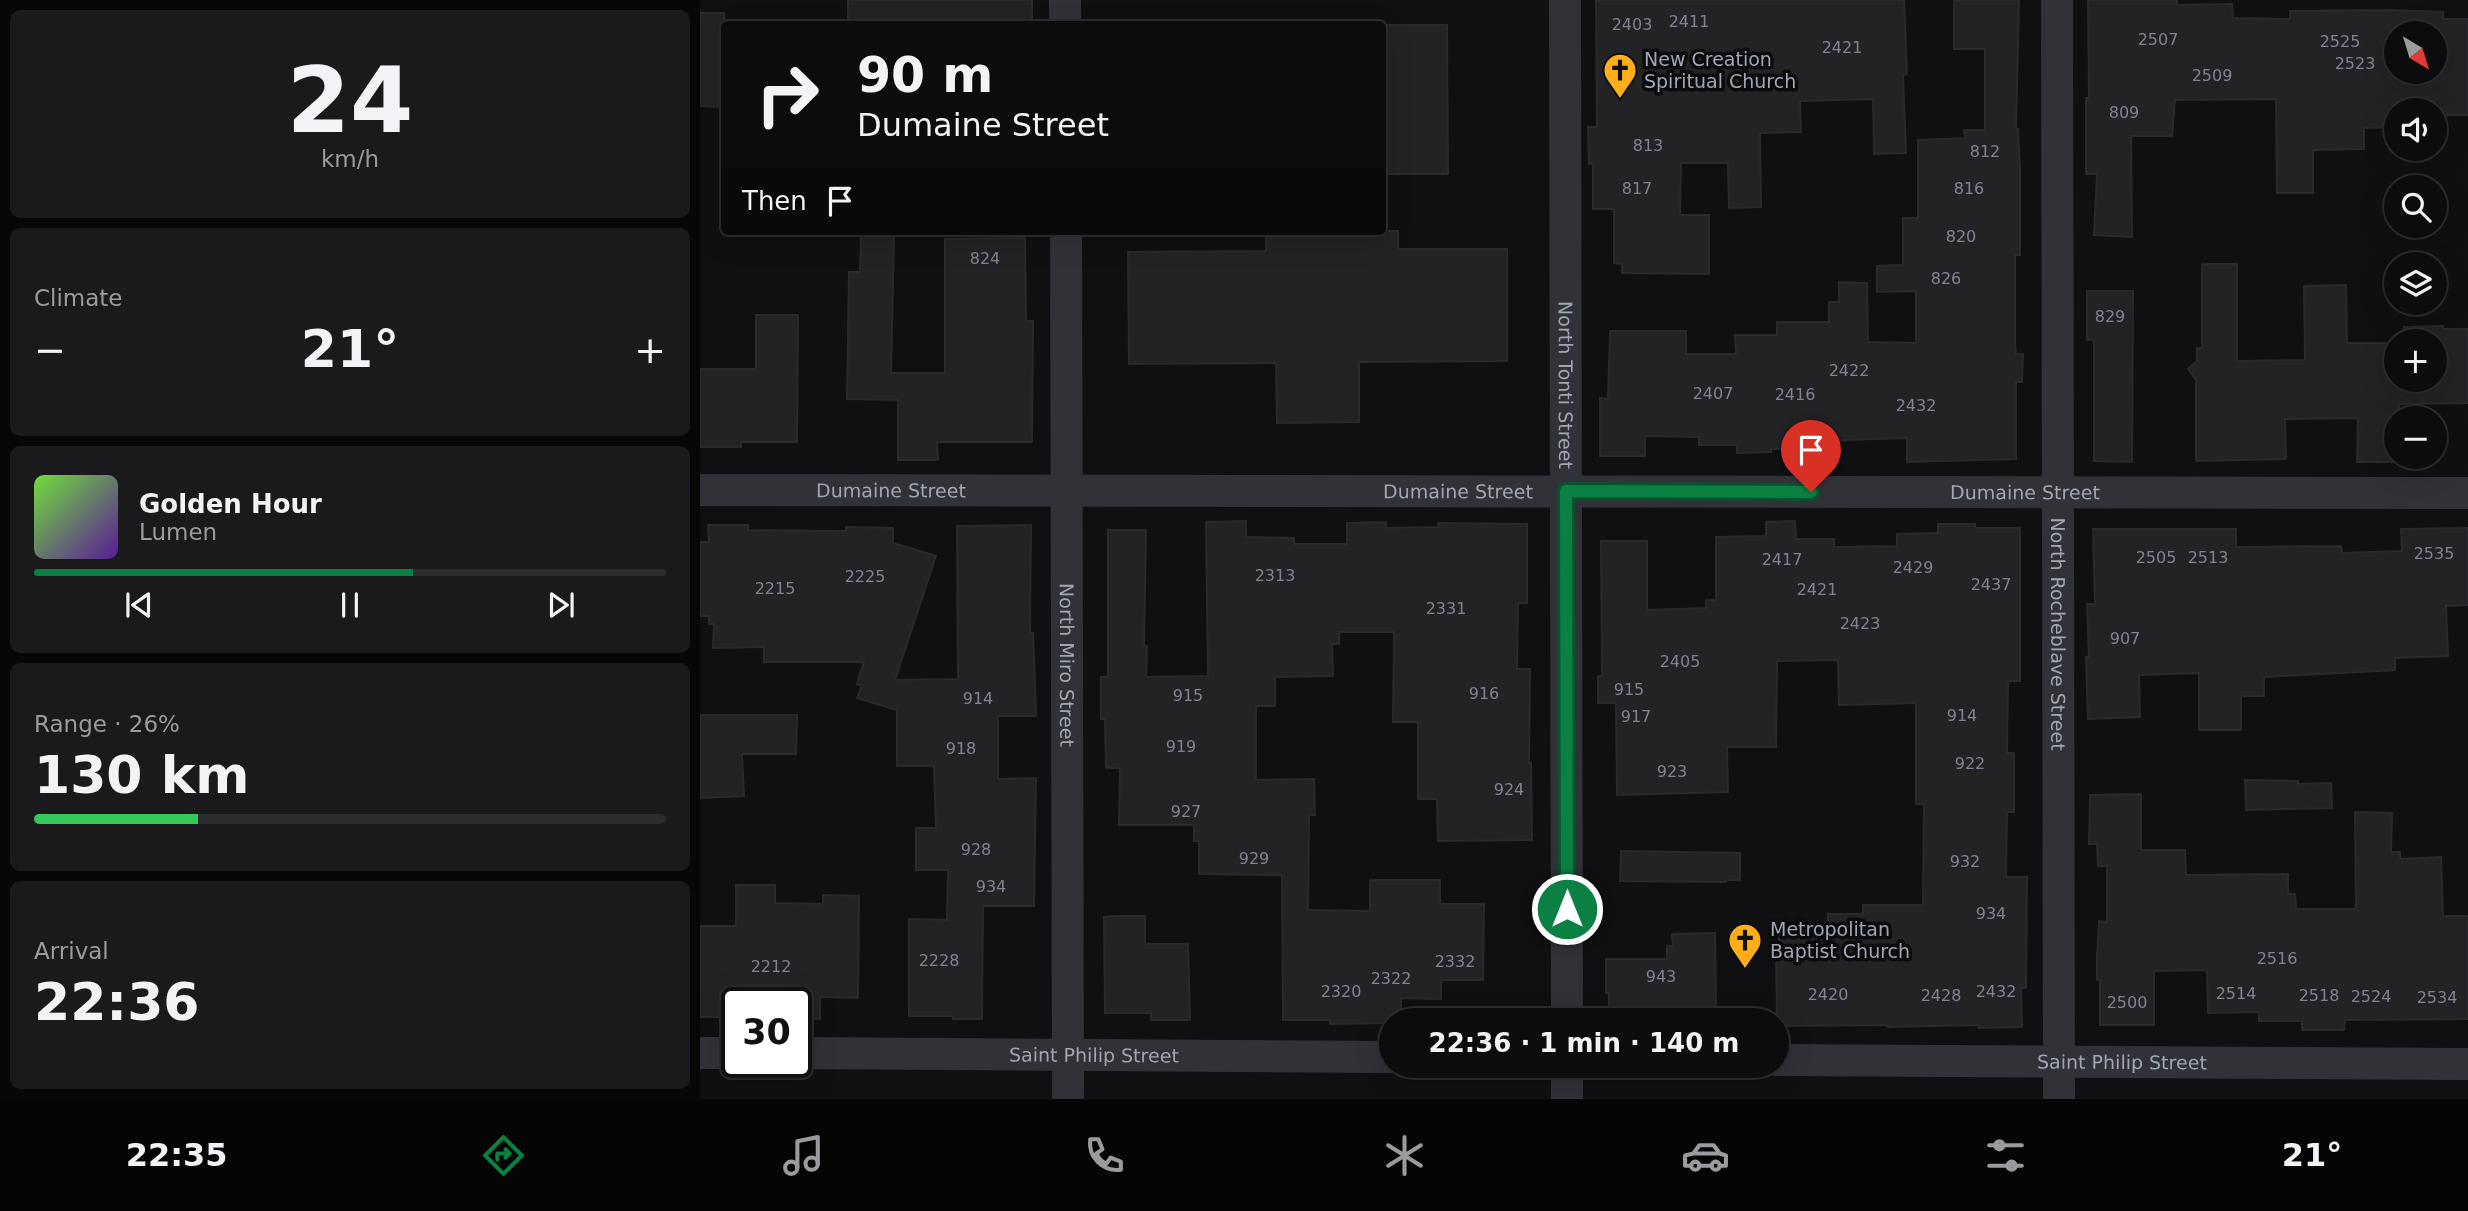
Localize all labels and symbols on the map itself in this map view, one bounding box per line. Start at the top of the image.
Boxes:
house number: 2411 [1669,12,1709,31]
house number: 2403 [1612,15,1652,34]
north arrow [2384,21,2446,84]
house number: 2507 [2138,30,2178,49]
house number: 2525 [2320,32,2360,51]
house number: 2421 [1822,38,1862,57]
place label: New Creation Spiritual Church [1644,48,1796,92]
church icon: New Creation Spiritual Church [1601,51,1639,100]
house number: 2523 [2335,54,2375,73]
house number: 2509 [2192,66,2232,85]
house number: 809 [2109,103,2139,122]
house number: 813 [1633,136,1663,155]
house number: 812 [1970,142,2000,161]
house number: 817 [1622,179,1652,198]
house number: 816 [1954,179,1984,198]
house number: 820 [1946,227,1976,246]
house number: 824 [970,249,1000,268]
house number: 826 [1931,269,1961,288]
street label: North Tonti Street [1555,301,1577,469]
house number: 829 [2095,307,2125,326]
house number: 2422 [1829,361,1869,380]
house number: 2407 [1693,384,1733,403]
house number: 2416 [1775,385,1815,404]
house number: 2432 [1896,396,1936,415]
pin [1781,420,1841,492]
street label: Dumaine Street [816,479,966,501]
street label: Dumaine Street [1383,480,1533,502]
street label: Dumaine Street [1950,481,2100,503]
street label: North Rocheblave Street [2047,517,2069,751]
house number: 2535 [2414,544,2454,563]
house number: 2505 [2136,548,2176,567]
house number: 2513 [2188,548,2228,567]
house number: 2417 [1762,550,1802,569]
house number: 2429 [1893,558,1933,577]
house number: 2313 [1255,566,1295,585]
house number: 2225 [845,567,885,586]
house number: 2437 [1971,575,2011,594]
house number: 2215 [755,579,795,598]
house number: 2421 [1797,580,1837,599]
street label: North Miro Street [1056,583,1078,747]
house number: 2331 [1426,599,1466,618]
house number: 2423 [1840,614,1880,633]
house number: 907 [2110,629,2140,648]
house number: 2405 [1660,652,1700,671]
house number: 915 [1614,680,1644,699]
house number: 916 [1469,684,1499,703]
house number: 915 [1173,686,1203,705]
house number: 914 [963,689,993,708]
house number: 914 [1947,706,1977,725]
house number: 917 [1621,707,1651,726]
house number: 919 [1166,737,1196,756]
house number: 918 [946,739,976,758]
house number: 922 [1955,754,1985,773]
house number: 923 [1657,762,1687,781]
house number: 924 [1494,780,1524,799]
house number: 927 [1171,802,1201,821]
house number: 928 [961,840,991,859]
house number: 929 [1239,849,1269,868]
house number: 932 [1950,852,1980,871]
position arrow [1530,872,1604,946]
house number: 934 [976,877,1006,896]
house number: 934 [1976,904,2006,923]
place label: Metropolitan Baptist Church [1770,918,1910,962]
church icon: Metropolitan Baptist Church [1726,921,1764,970]
house number: 2516 [2257,949,2297,968]
house number: 2228 [919,951,959,970]
house number: 2332 [1435,952,1475,971]
house number: 2212 [751,957,791,976]
house number: 943 [1646,967,1676,986]
house number: 2322 [1371,969,1411,988]
house number: 2320 [1321,982,1361,1001]
house number: 2432 [1976,982,2016,1001]
house number: 2514 [2216,984,2256,1003]
house number: 2420 [1808,985,1848,1004]
house number: 2428 [1921,986,1961,1005]
house number: 2518 [2299,986,2339,1005]
speed limit sign: 30 [721,987,812,1078]
house number: 2524 [2351,987,2391,1006]
house number: 2534 [2417,988,2457,1007]
house number: 2500 [2107,993,2147,1012]
street label: Saint Philip Street [1009,1043,1179,1067]
street label: Saint Philip Street [2037,1051,2207,1073]

